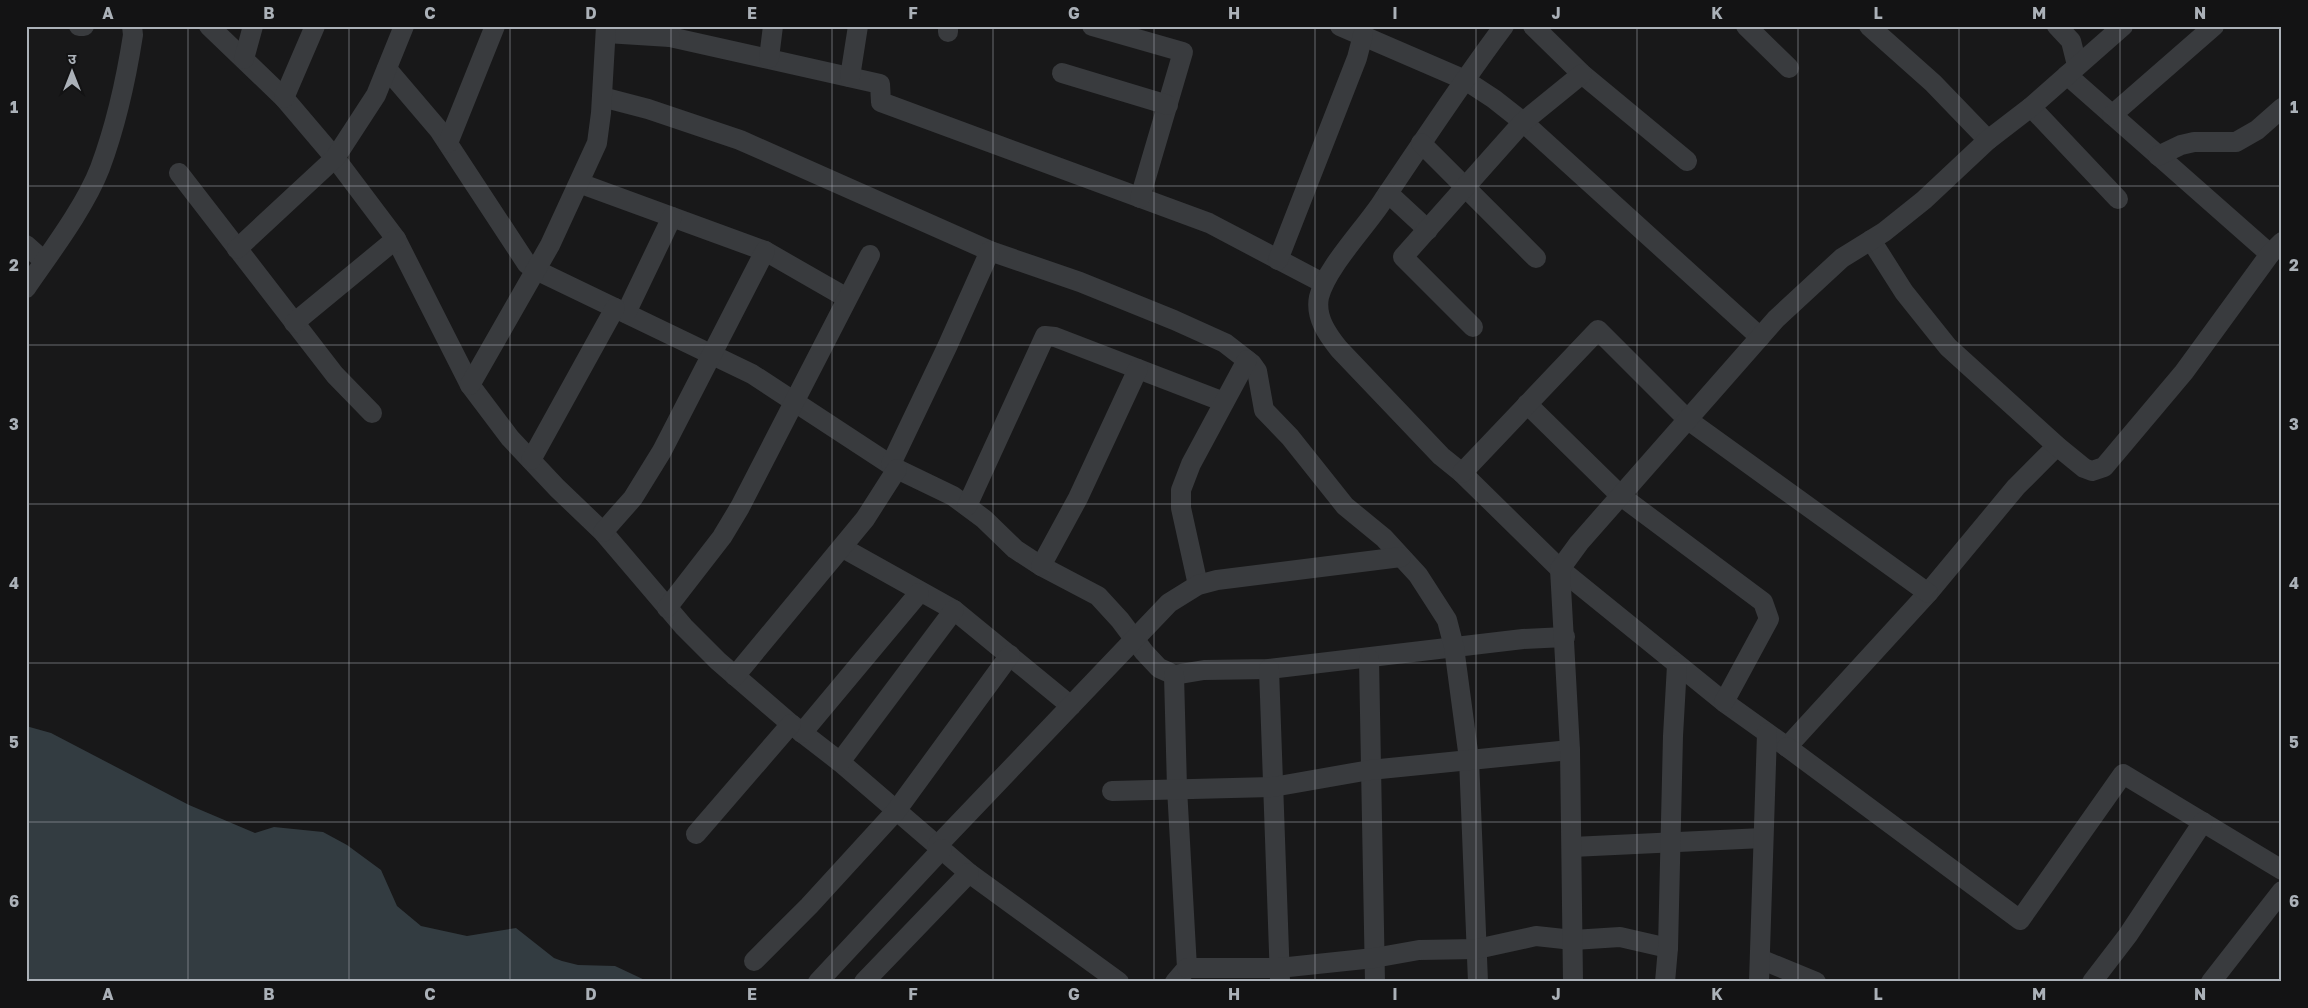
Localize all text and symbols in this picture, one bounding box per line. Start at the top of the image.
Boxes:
text: A [102,3,114,23]
text: B [263,3,275,23]
text: C [424,3,436,23]
text: D [585,3,597,23]
text: E [747,3,757,23]
text: F [908,3,918,23]
text: G [1068,3,1080,23]
text: H [1228,3,1240,23]
text: I [1392,3,1398,23]
text: J [1551,3,1561,23]
text: K [1711,3,1723,23]
text: L [1873,3,1883,23]
text: M [2032,3,2046,23]
text: N [2194,3,2206,23]
north arrow [48,48,98,98]
text: उ [68,50,77,67]
text: 1 [10,97,18,117]
text: 1 [2290,97,2298,117]
text: 2 [9,255,19,275]
text: 2 [2289,255,2299,275]
text: 3 [9,414,19,434]
text: 3 [2289,414,2299,434]
text: 4 [9,573,19,593]
text: 4 [2289,573,2299,593]
text: 5 [9,732,19,752]
text: 5 [2289,732,2299,752]
text: 6 [9,891,19,911]
text: 6 [2289,891,2299,911]
text: A [102,984,114,1004]
text: B [263,984,275,1004]
text: C [424,984,436,1004]
text: D [585,984,597,1004]
text: E [747,984,757,1004]
text: F [908,984,918,1004]
text: G [1068,984,1080,1004]
text: H [1228,984,1240,1004]
text: I [1392,984,1398,1004]
text: J [1551,984,1561,1004]
text: K [1711,984,1723,1004]
text: L [1873,984,1883,1004]
text: M [2032,984,2046,1004]
text: N [2194,984,2206,1004]

